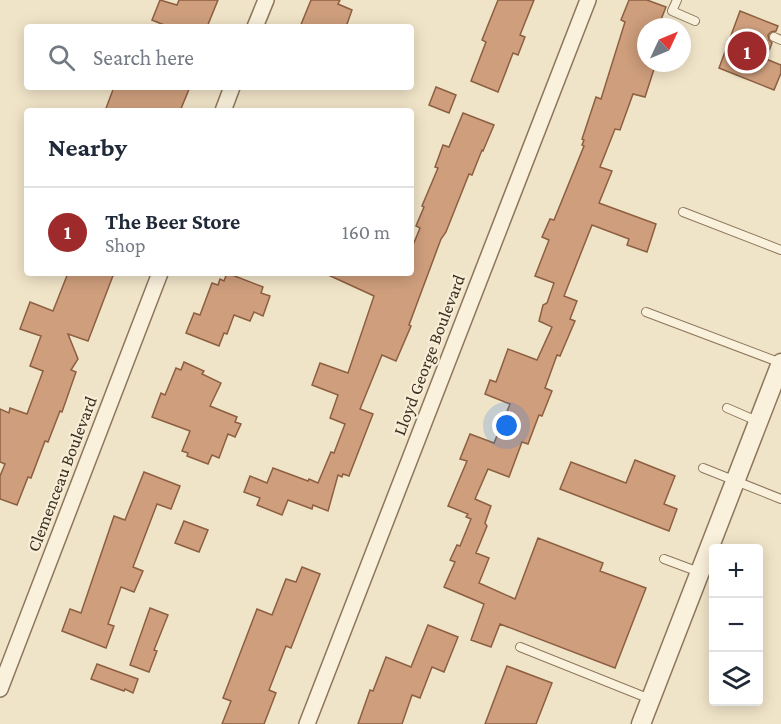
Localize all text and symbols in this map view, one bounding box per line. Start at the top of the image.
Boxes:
north arrow [637,18,691,72]
search box [24,24,414,90]
pin: 1 [728,28,766,74]
icon: search [45,41,78,74]
text: Search here [93,45,194,70]
text: Nearby [48,133,127,162]
text: The Beer Store [105,209,240,234]
text: 1 [64,221,71,243]
text: 160 m [342,221,390,243]
text: Shop [105,234,146,256]
street label: Lloyd George Boulevard [389,271,469,438]
street label: Clemenceau Boulevard [23,393,101,554]
your location [492,411,521,440]
map controls [709,544,763,706]
button: + [709,544,763,598]
button: − [709,598,763,652]
button: layers [709,652,763,706]

